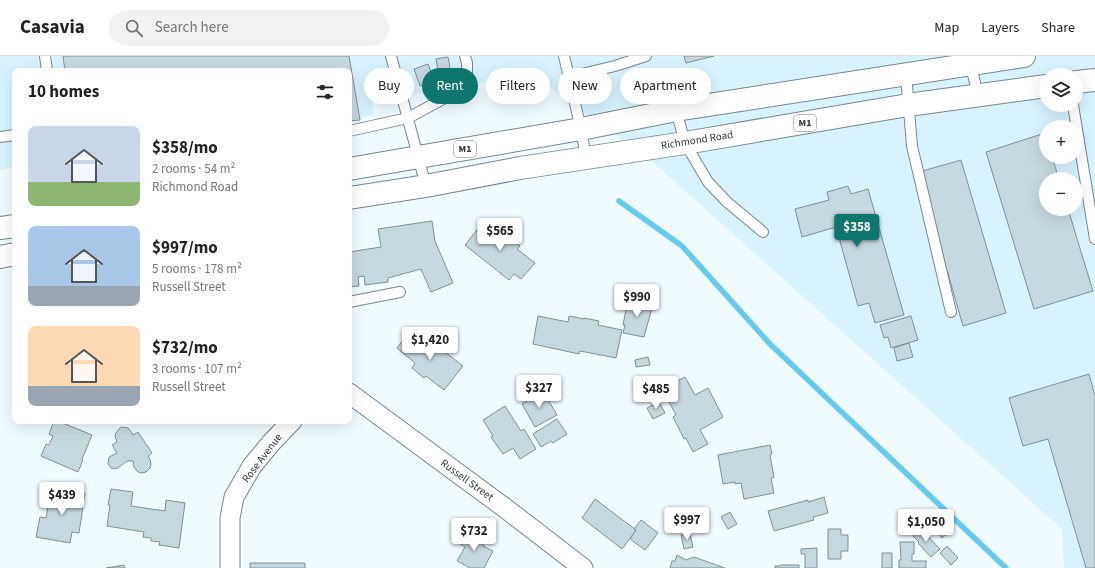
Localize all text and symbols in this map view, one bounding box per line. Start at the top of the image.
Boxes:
search box [109,10,389,46]
text: Casavia [20,14,85,41]
icon: search [123,17,145,39]
text: Search here [155,17,229,38]
text: Map [934,18,959,38]
text: Layers [981,18,1019,38]
text: Share [1041,18,1075,38]
chip: Buy [364,68,414,104]
chip: Rent [422,68,478,104]
chip: Filters [486,68,550,104]
chip: New [558,68,612,104]
chip: Apartment [620,68,711,104]
map controls [1039,68,1083,216]
button: layers [1039,68,1083,112]
text: 10 homes [28,80,99,104]
icon: filters [314,81,336,103]
road number: M1 [794,115,816,131]
button: + [1039,120,1083,164]
street label: Richmond Road [660,127,734,153]
text: $358/mo [152,136,218,160]
road number: M1 [454,141,476,157]
icon: home [60,142,108,190]
text: 2 rooms · 54 m² [152,160,235,178]
button: − [1039,172,1083,216]
text: Richmond Road [152,178,238,196]
pin: $358 [833,214,881,248]
pin: $565 [476,218,524,252]
text: $358 [843,218,871,236]
text: $565 [486,222,514,240]
text: $997/mo [152,236,218,260]
icon: home [60,242,108,290]
text: 5 rooms · 178 m² [152,260,242,278]
text: Russell Street [152,278,226,296]
pin: $990 [613,284,661,318]
text: $990 [623,288,651,306]
pin: $1,420 [397,327,463,361]
text: $1,420 [411,331,449,349]
text: $732/mo [152,336,218,360]
icon: home [60,342,108,390]
text: 3 rooms · 107 m² [152,360,242,378]
pin: $327 [515,375,563,409]
pin: $485 [632,376,680,410]
text: Russell Street [152,378,226,396]
text: $327 [525,379,553,397]
text: $485 [642,380,670,398]
street label: Rose Avenue [238,430,286,486]
street label: Russell Street [437,456,497,505]
pin: $439 [38,482,86,516]
text: $439 [48,486,76,504]
pin: $997 [663,507,711,541]
pin: $1,050 [893,509,959,543]
text: $997 [673,511,701,529]
text: $1,050 [907,513,945,531]
pin: $732 [450,518,498,552]
text: $732 [460,522,488,540]

